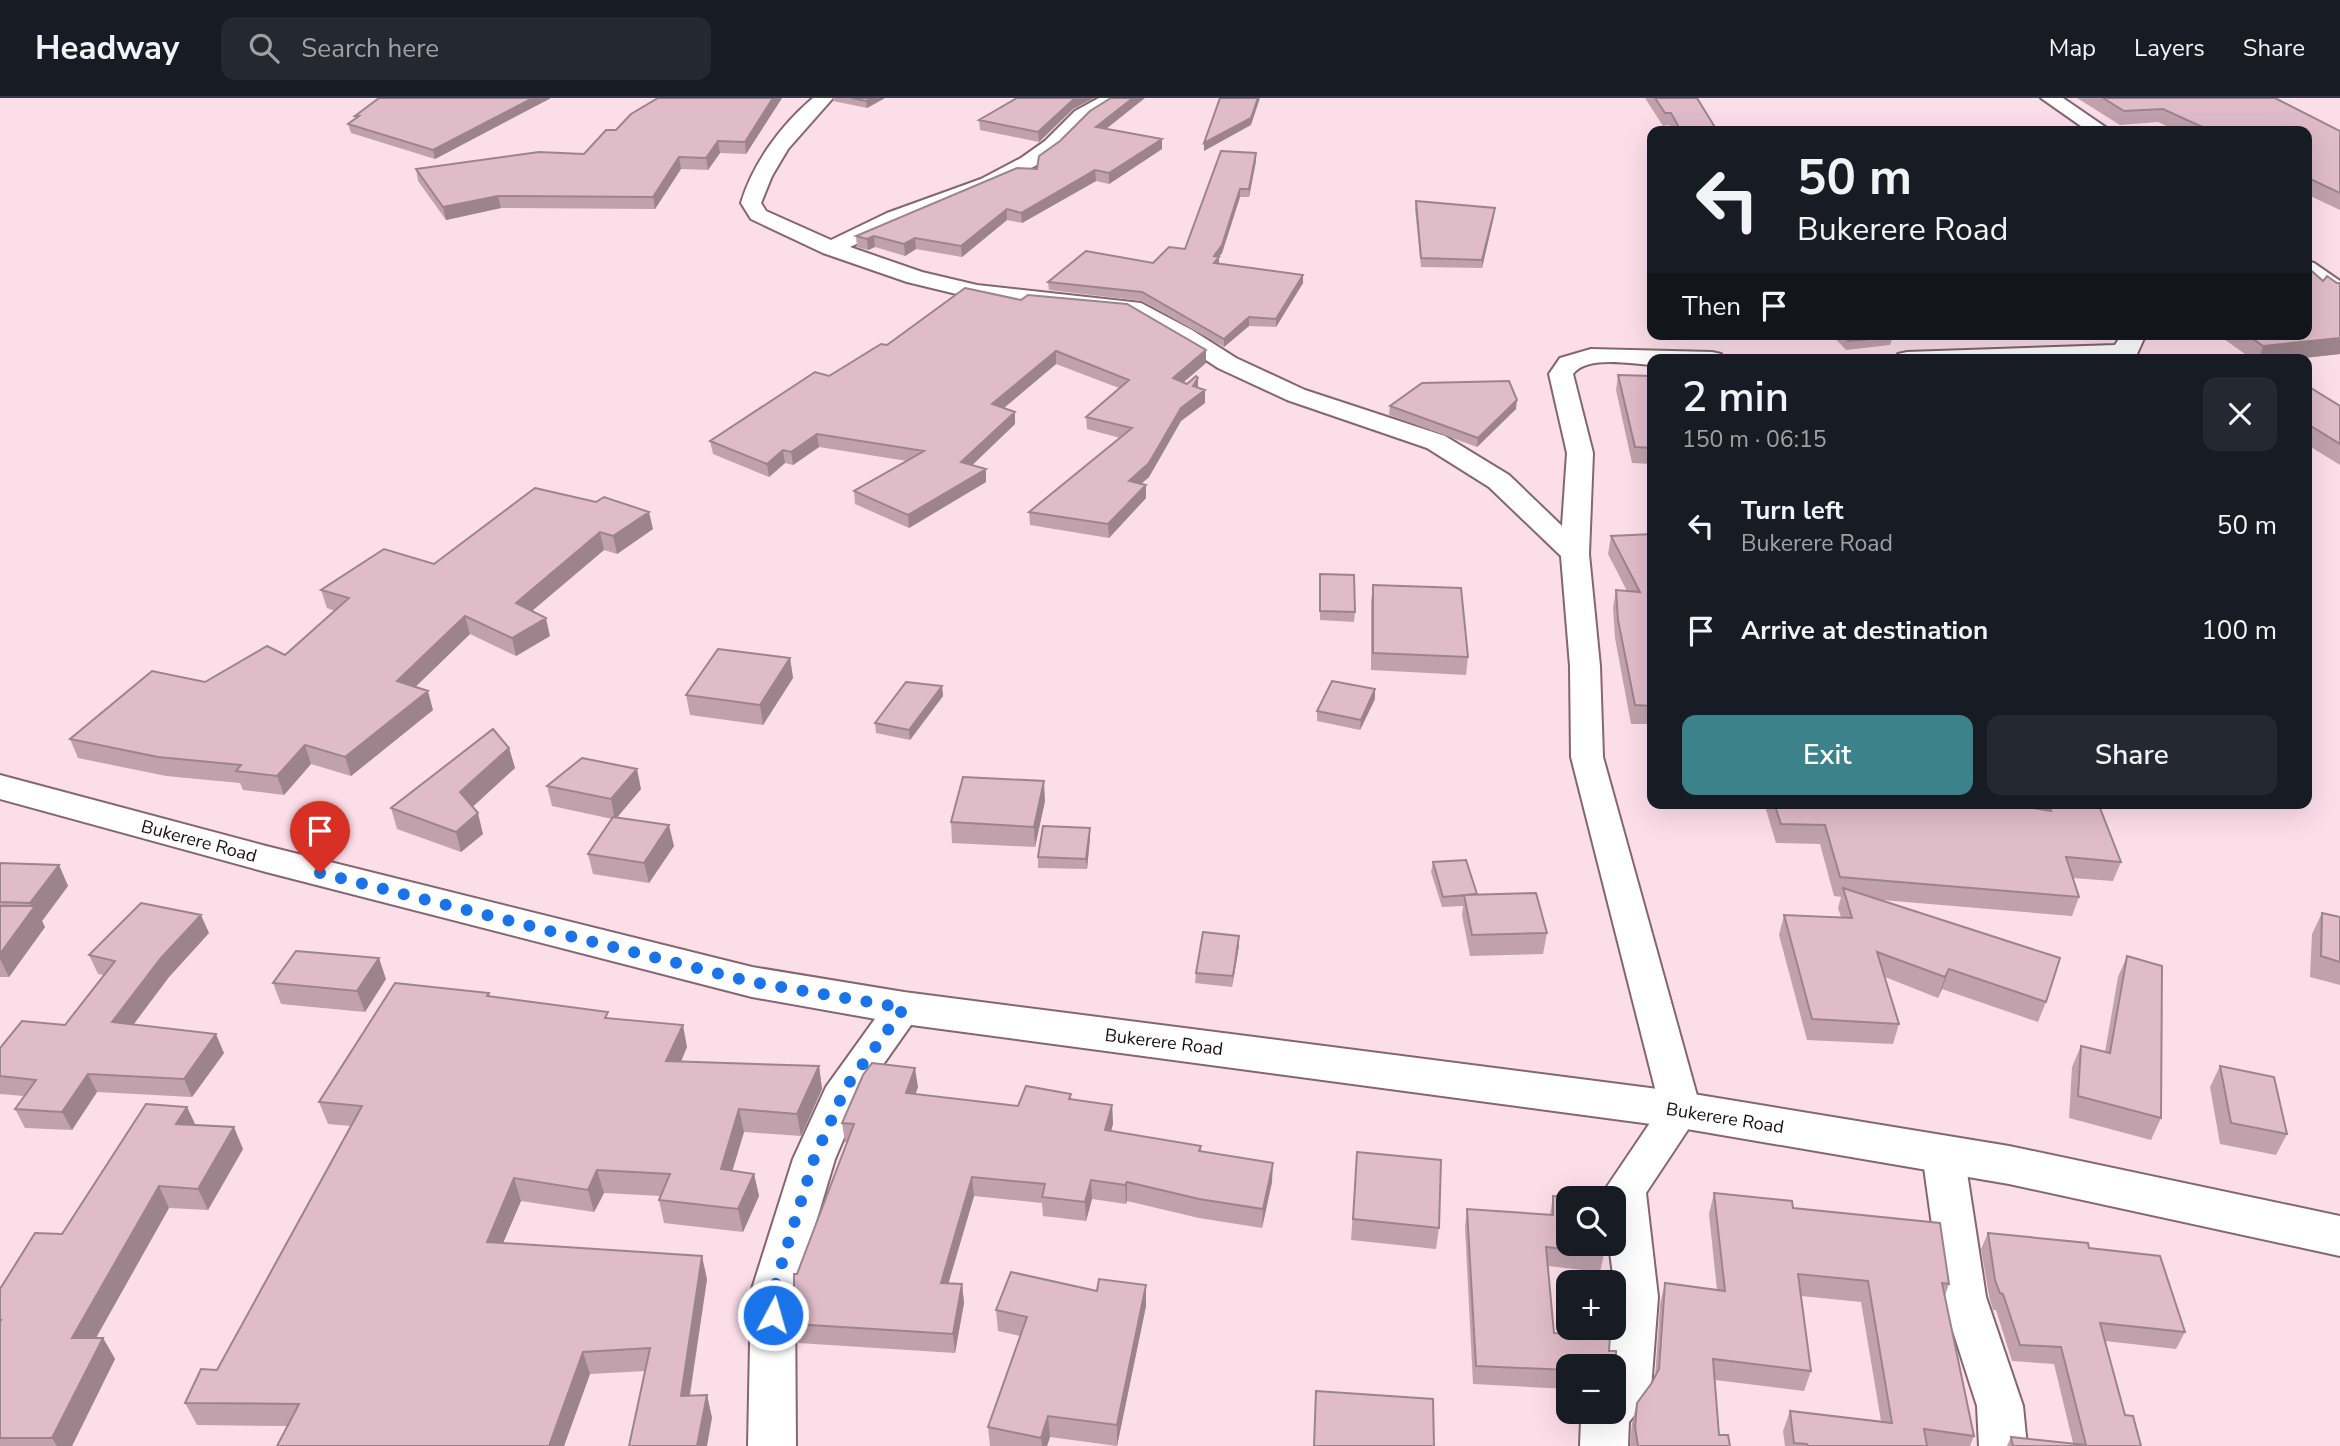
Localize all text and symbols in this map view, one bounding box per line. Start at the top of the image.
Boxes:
search box [221,17,711,80]
text: Headway [35,26,179,71]
icon: search [245,29,283,67]
text: Search here [301,31,439,66]
text: Map [2049,32,2096,64]
text: Layers [2134,32,2205,64]
text: Share [2243,32,2305,64]
text: 50 m [1797,144,1912,211]
icon: left [1682,154,1773,245]
text: Bukerere Road [1797,208,2008,251]
icon: arrive [1755,287,1793,325]
text: Then [1682,289,1741,324]
text: 2 min [1682,369,1789,426]
button: close [2203,377,2277,451]
text: 150 m · 06:15 [1682,424,1827,455]
text: Turn left [1741,493,1844,528]
icon: left [1682,507,1720,545]
text: 50 m [2217,508,2277,543]
text: Bukerere Road [1741,528,1893,559]
icon: arrive [1682,612,1720,650]
text: Arrive at destination [1741,613,1988,648]
text: 100 m [2201,613,2277,648]
button: Exit [1682,715,1973,795]
button: Share [1987,715,2277,795]
pin [290,801,350,873]
icon: arrive [301,812,339,850]
street label: Bukerere Road [138,814,260,868]
street label: Bukerere Road [1104,1023,1224,1061]
street label: Bukerere Road [1664,1097,1786,1139]
map controls [1556,1186,1626,1424]
button: search [1556,1186,1626,1256]
button: + [1556,1270,1626,1340]
position arrow [736,1278,810,1352]
button: − [1556,1354,1626,1424]

